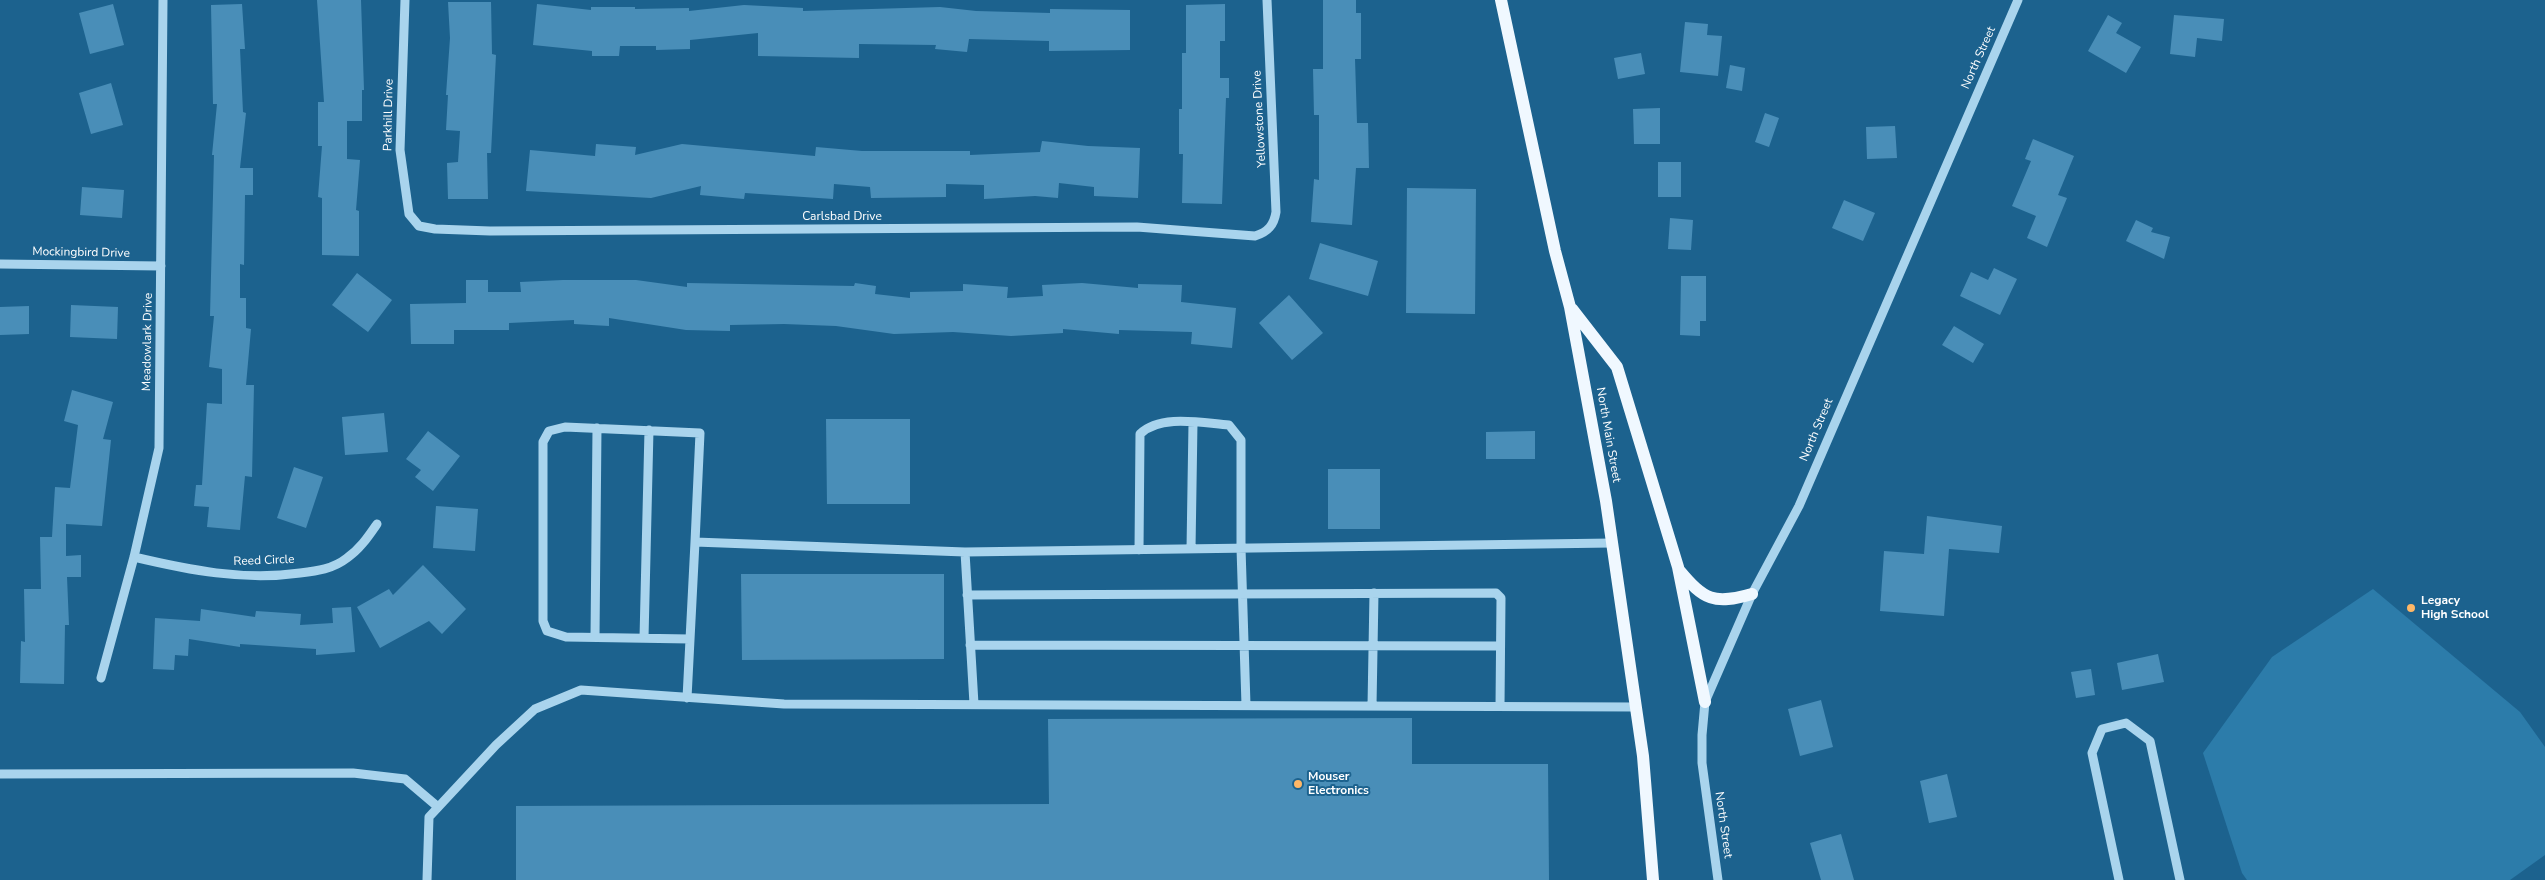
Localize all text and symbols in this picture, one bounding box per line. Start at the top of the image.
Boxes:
street label: North Street [1959,24,1999,92]
street label: Yellowstone Drive [1250,70,1270,168]
street label: Parkhill Drive [381,79,397,151]
street label: Carlsbad Drive [802,210,882,224]
street label: Mockingbird Drive [32,245,130,261]
street label: Meadowlark Drive [140,293,156,391]
street label: North Main Street [1593,386,1623,484]
street label: North Street [1797,396,1837,464]
street label: Reed Circle [233,553,295,569]
place label: Legacy High School [2421,594,2489,622]
marker: Legacy High School [2405,602,2417,614]
place label: Mouser Electronics [1308,770,1369,798]
marker: Mouser Electronics [1292,778,1304,790]
street label: North Street [1711,791,1735,859]

